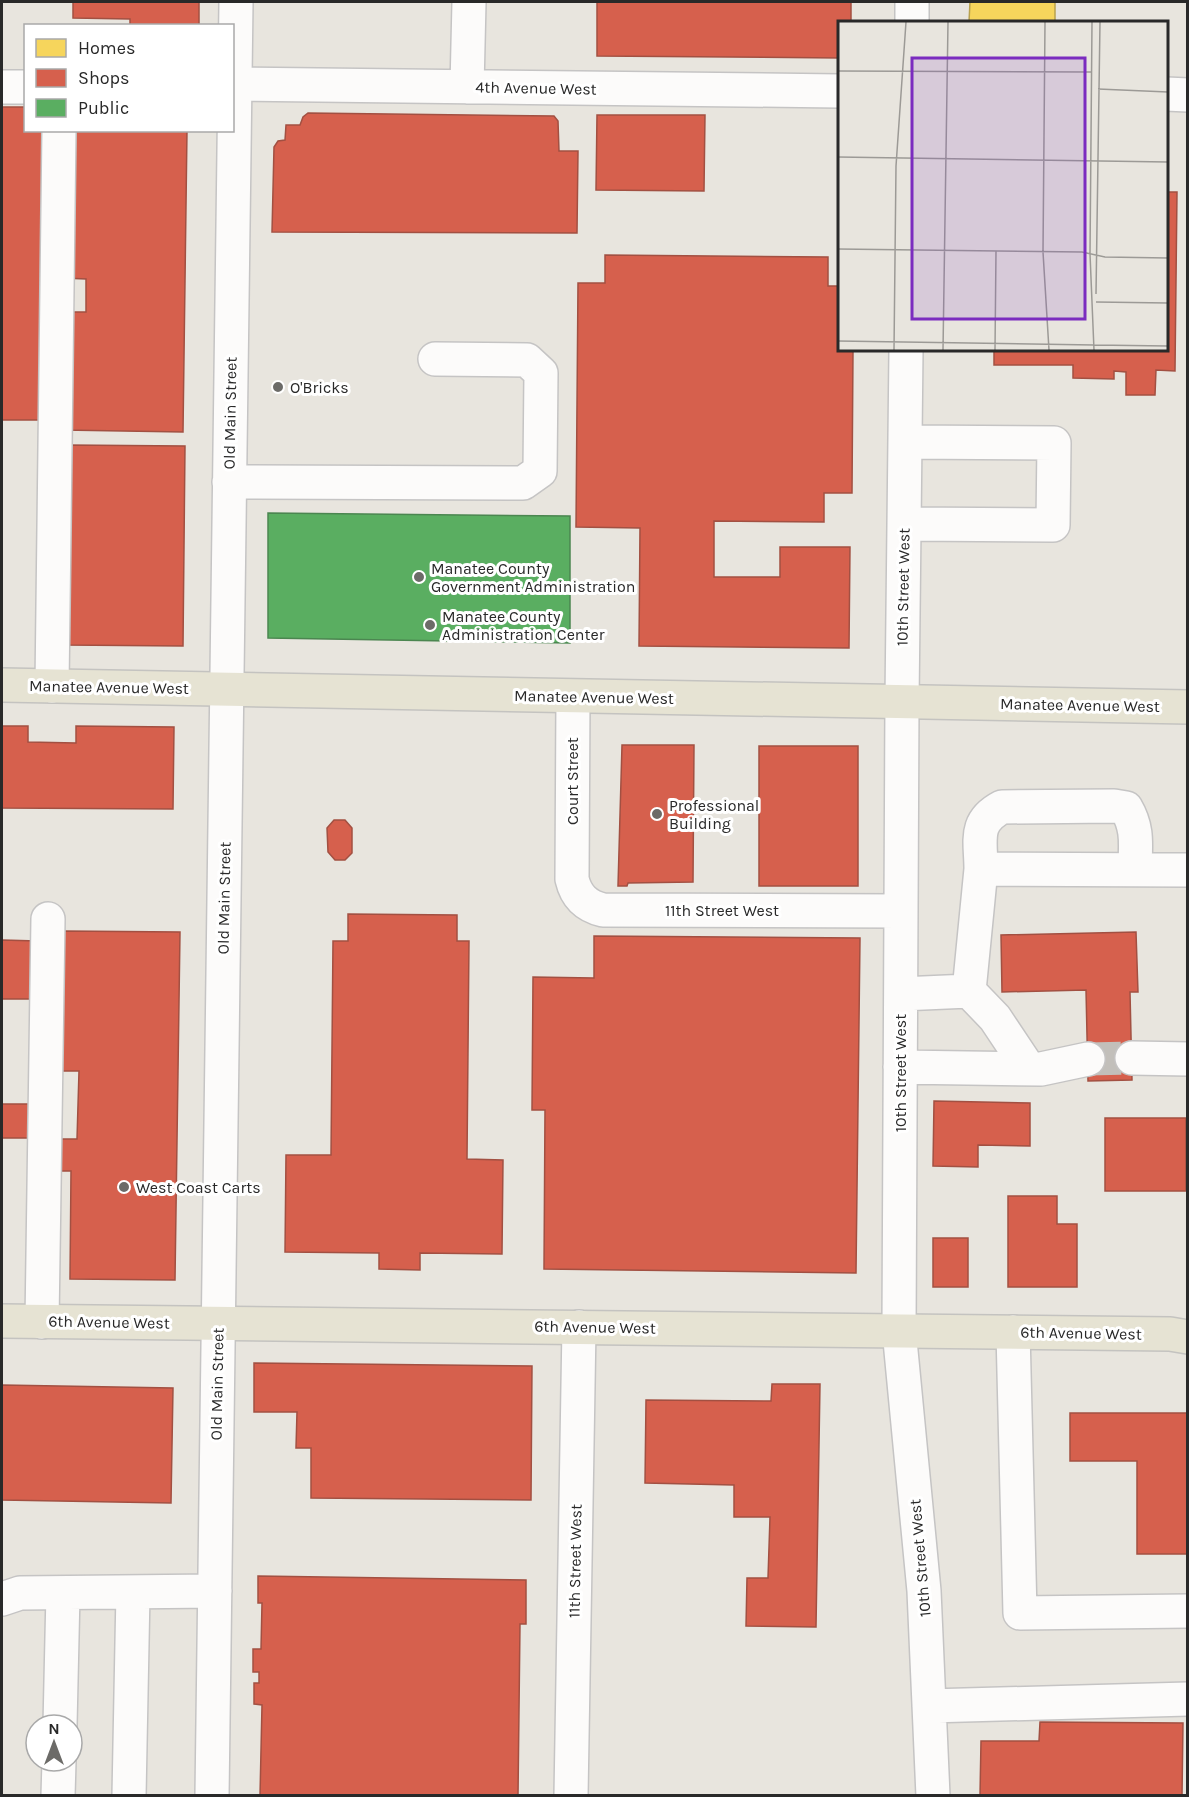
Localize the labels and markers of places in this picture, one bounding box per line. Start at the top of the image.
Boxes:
place label: O'Bricks [290,378,349,397]
marker: O'Bricks [271,380,285,394]
place label: Manatee County Government Administration [431,559,635,596]
marker: Manatee County Government Administration [412,570,426,584]
place label: Manatee County Administration Center [442,607,605,644]
marker: Manatee County Administration Center [423,618,437,632]
place label: Professional Building [669,796,759,833]
marker: Professional Building [650,807,664,821]
place label: West Coast Carts [136,1178,261,1197]
marker: West Coast Carts [117,1180,131,1194]

